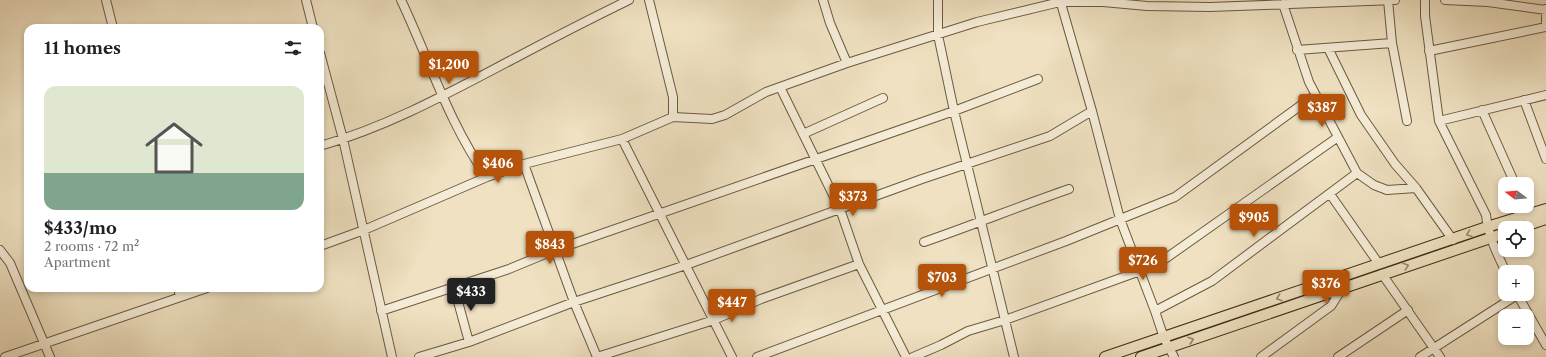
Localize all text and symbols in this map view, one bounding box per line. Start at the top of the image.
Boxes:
icon: filters [282,37,304,59]
text: 11 homes [44,38,121,58]
pin: $1,200 [416,51,482,85]
text: $1,200 [429,56,469,72]
pin: $387 [1298,94,1346,128]
text: $387 [1307,99,1337,115]
icon: home [138,112,210,184]
pin: $406 [474,150,522,184]
text: $406 [482,155,514,171]
north arrow [1498,177,1534,213]
map controls [1498,177,1534,345]
pin: $373 [829,183,877,217]
text: $373 [839,188,867,204]
pin: $905 [1230,204,1278,238]
text: $905 [1239,209,1269,225]
text: $433/mo [44,218,117,238]
button: locate [1498,221,1534,257]
one-way arrow [1465,229,1472,237]
pin: $843 [526,231,574,265]
text: $843 [535,236,565,252]
text: 2 rooms · 72 m² [44,238,139,254]
pin: $726 [1119,247,1167,281]
text: $726 [1128,252,1158,268]
text: Apartment [44,254,111,270]
one-way arrow [1403,262,1410,270]
pin: $703 [918,264,966,298]
button: + [1498,265,1534,301]
text: $703 [927,269,957,285]
pin: $376 [1302,270,1350,304]
text: $376 [1312,275,1340,291]
pin: $433 [447,278,495,312]
text: $433 [456,283,486,299]
pin: $447 [708,289,756,323]
one-way arrow [1276,293,1283,302]
text: $447 [717,294,747,310]
button: − [1498,309,1534,345]
one-way arrow [1187,336,1194,345]

